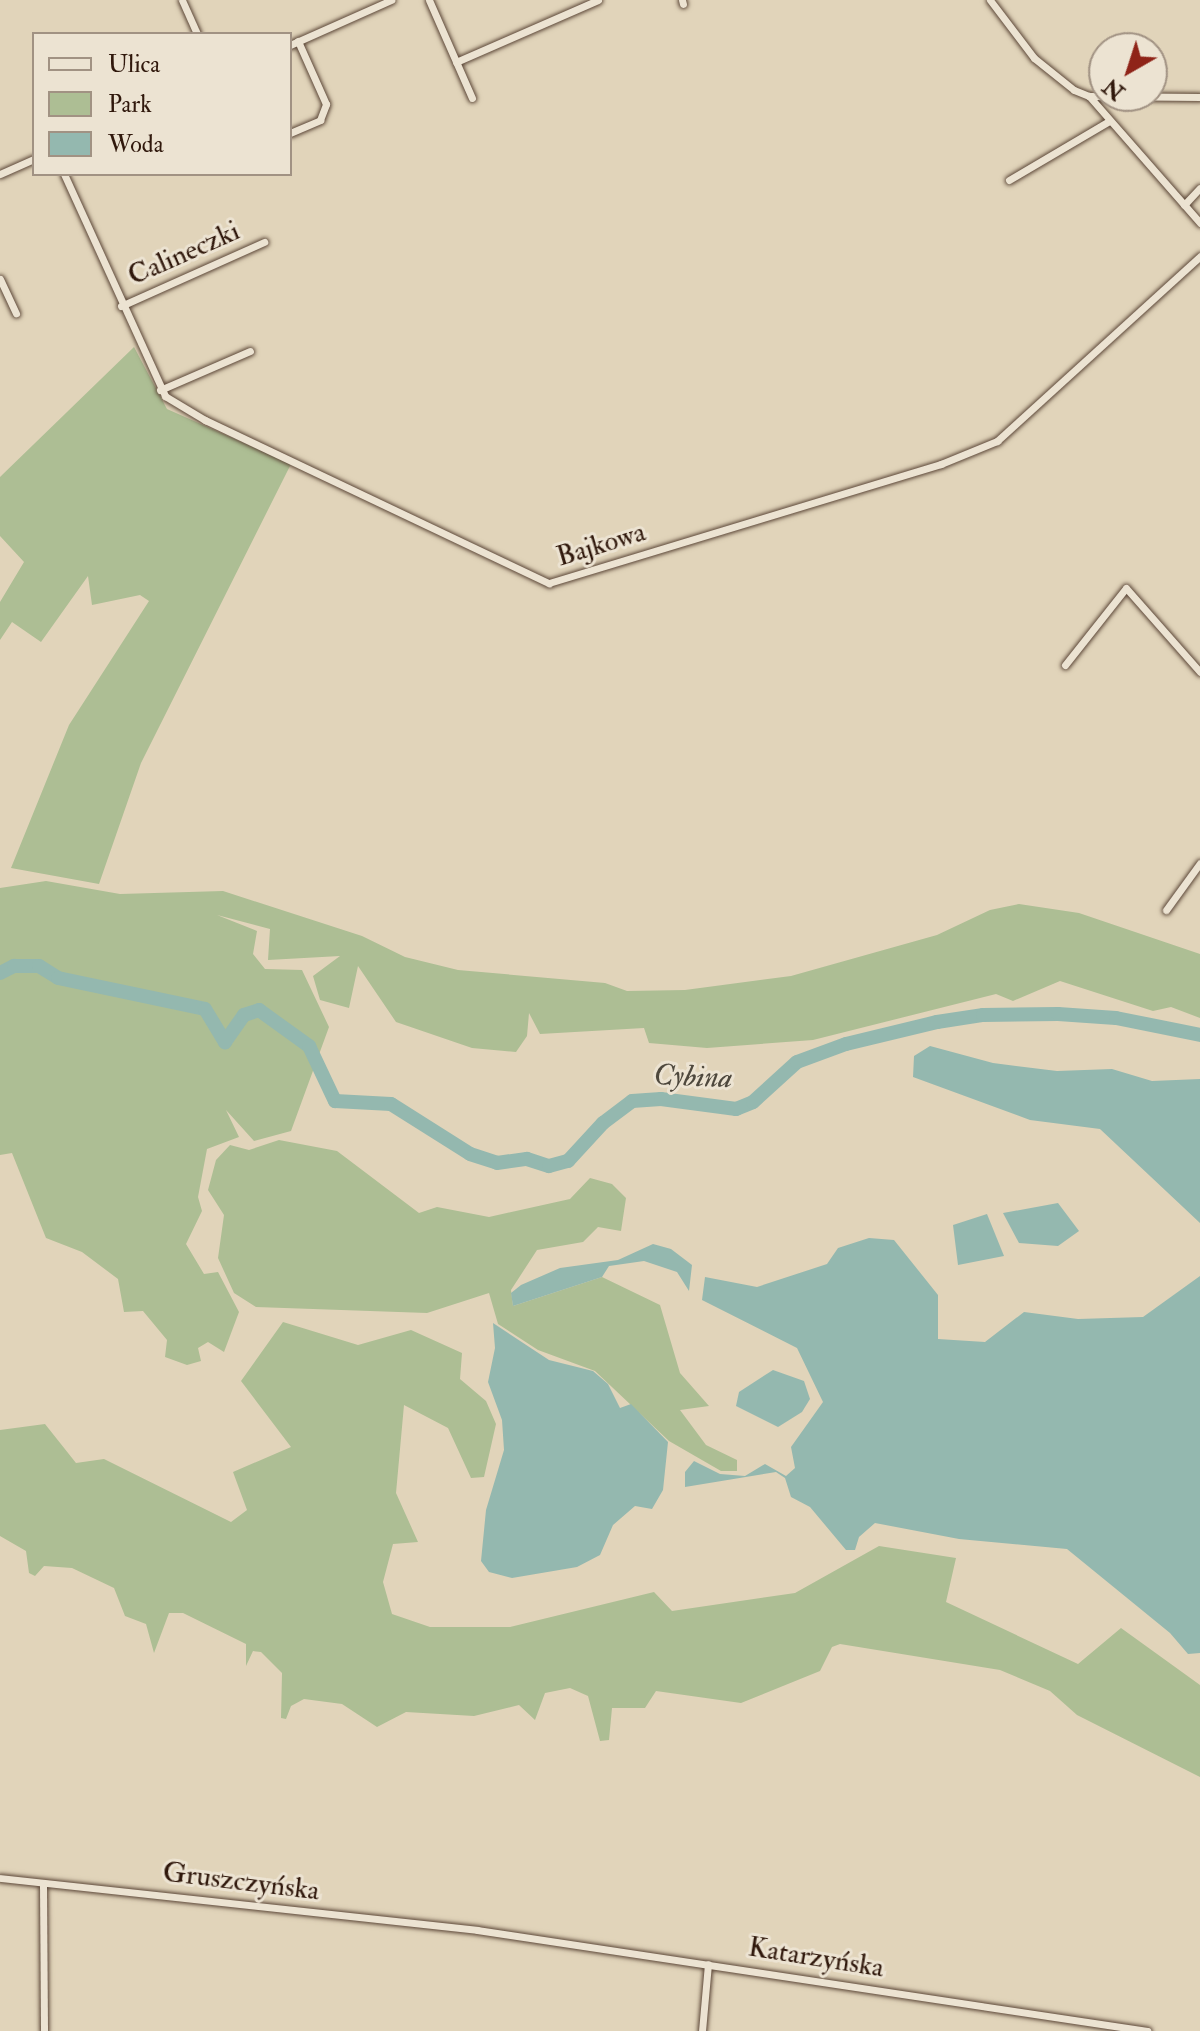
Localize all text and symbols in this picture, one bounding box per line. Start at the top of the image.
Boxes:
legend [32,32,292,176]
north arrow [1088,32,1168,112]
text: Ulica [108,49,160,80]
text: N [1098,72,1131,106]
text: Park [108,89,152,120]
text: Woda [108,129,164,160]
street label: Calineczki [123,215,245,293]
street label: Bajkowa [552,516,650,574]
water label: Cybina [653,1058,733,1096]
street label: Gruszczyńska [161,1856,321,1908]
street label: Katarzyńska [746,1931,886,1985]

